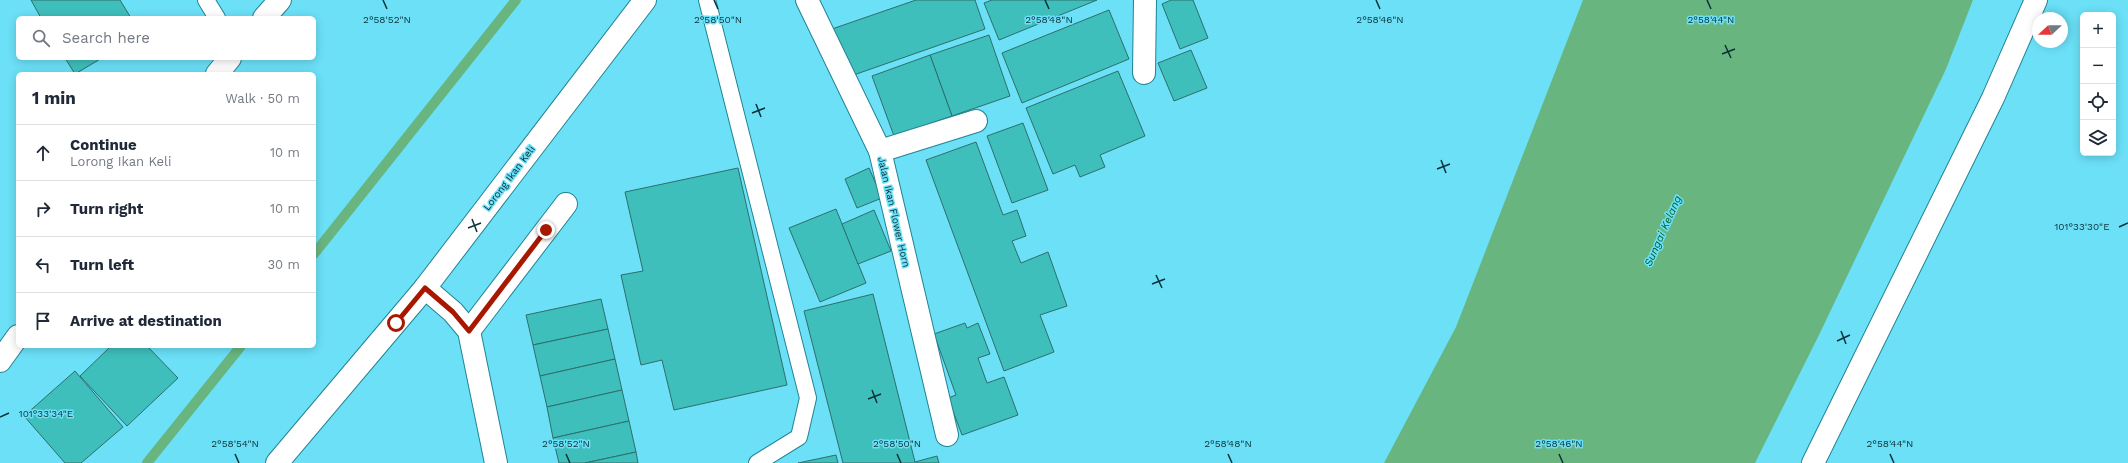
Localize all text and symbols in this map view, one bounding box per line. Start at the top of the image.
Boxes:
north arrow [2032,12,2068,48]
map controls [2080,12,2116,156]
button: + [2080,12,2116,48]
text: 2°58'52"N [363,14,411,25]
text: 2°58'50"N [694,14,742,25]
text: 2°58'48"N [1025,14,1073,25]
text: 2°58'46"N [1356,14,1404,25]
text: 2°58'44"N [1688,14,1734,25]
search box [16,16,316,60]
icon: search [30,27,52,49]
text: Search here [62,29,150,47]
button: − [2080,48,2116,84]
button: locate [2080,84,2116,120]
text: 1 min [32,88,76,108]
text: Walk · 50 m [225,91,300,106]
button: layers [2080,120,2116,156]
text: Continue [70,136,137,154]
icon: ahead [32,142,54,164]
street label: Lorong Ikan Keli [481,144,537,212]
text: 10 m [270,145,300,160]
text: Lorong Ikan Keli [70,154,171,169]
street label: Jalan Ikan Flower Horn [876,156,912,268]
water label: Sungai Kelang [1642,193,1685,269]
icon: right [32,198,54,220]
text: Turn right [70,200,143,218]
text: 10 m [270,201,300,216]
route end [537,221,555,239]
text: 101°33'30"E [2054,221,2110,232]
icon: left [32,254,54,276]
text: Turn left [70,256,134,274]
text: 30 m [268,257,300,272]
icon: arrive [32,310,54,332]
text: Arrive at destination [70,312,222,330]
route start [387,314,405,332]
text: 101°33'34"E [19,408,73,419]
text: 2°58'54"N [211,438,259,449]
text: 2°58'52"N [542,438,590,449]
text: 2°58'50"N [873,438,921,449]
text: 2°58'48"N [1204,438,1252,449]
text: 2°58'46"N [1535,438,1583,449]
text: 2°58'44"N [1867,438,1913,449]

